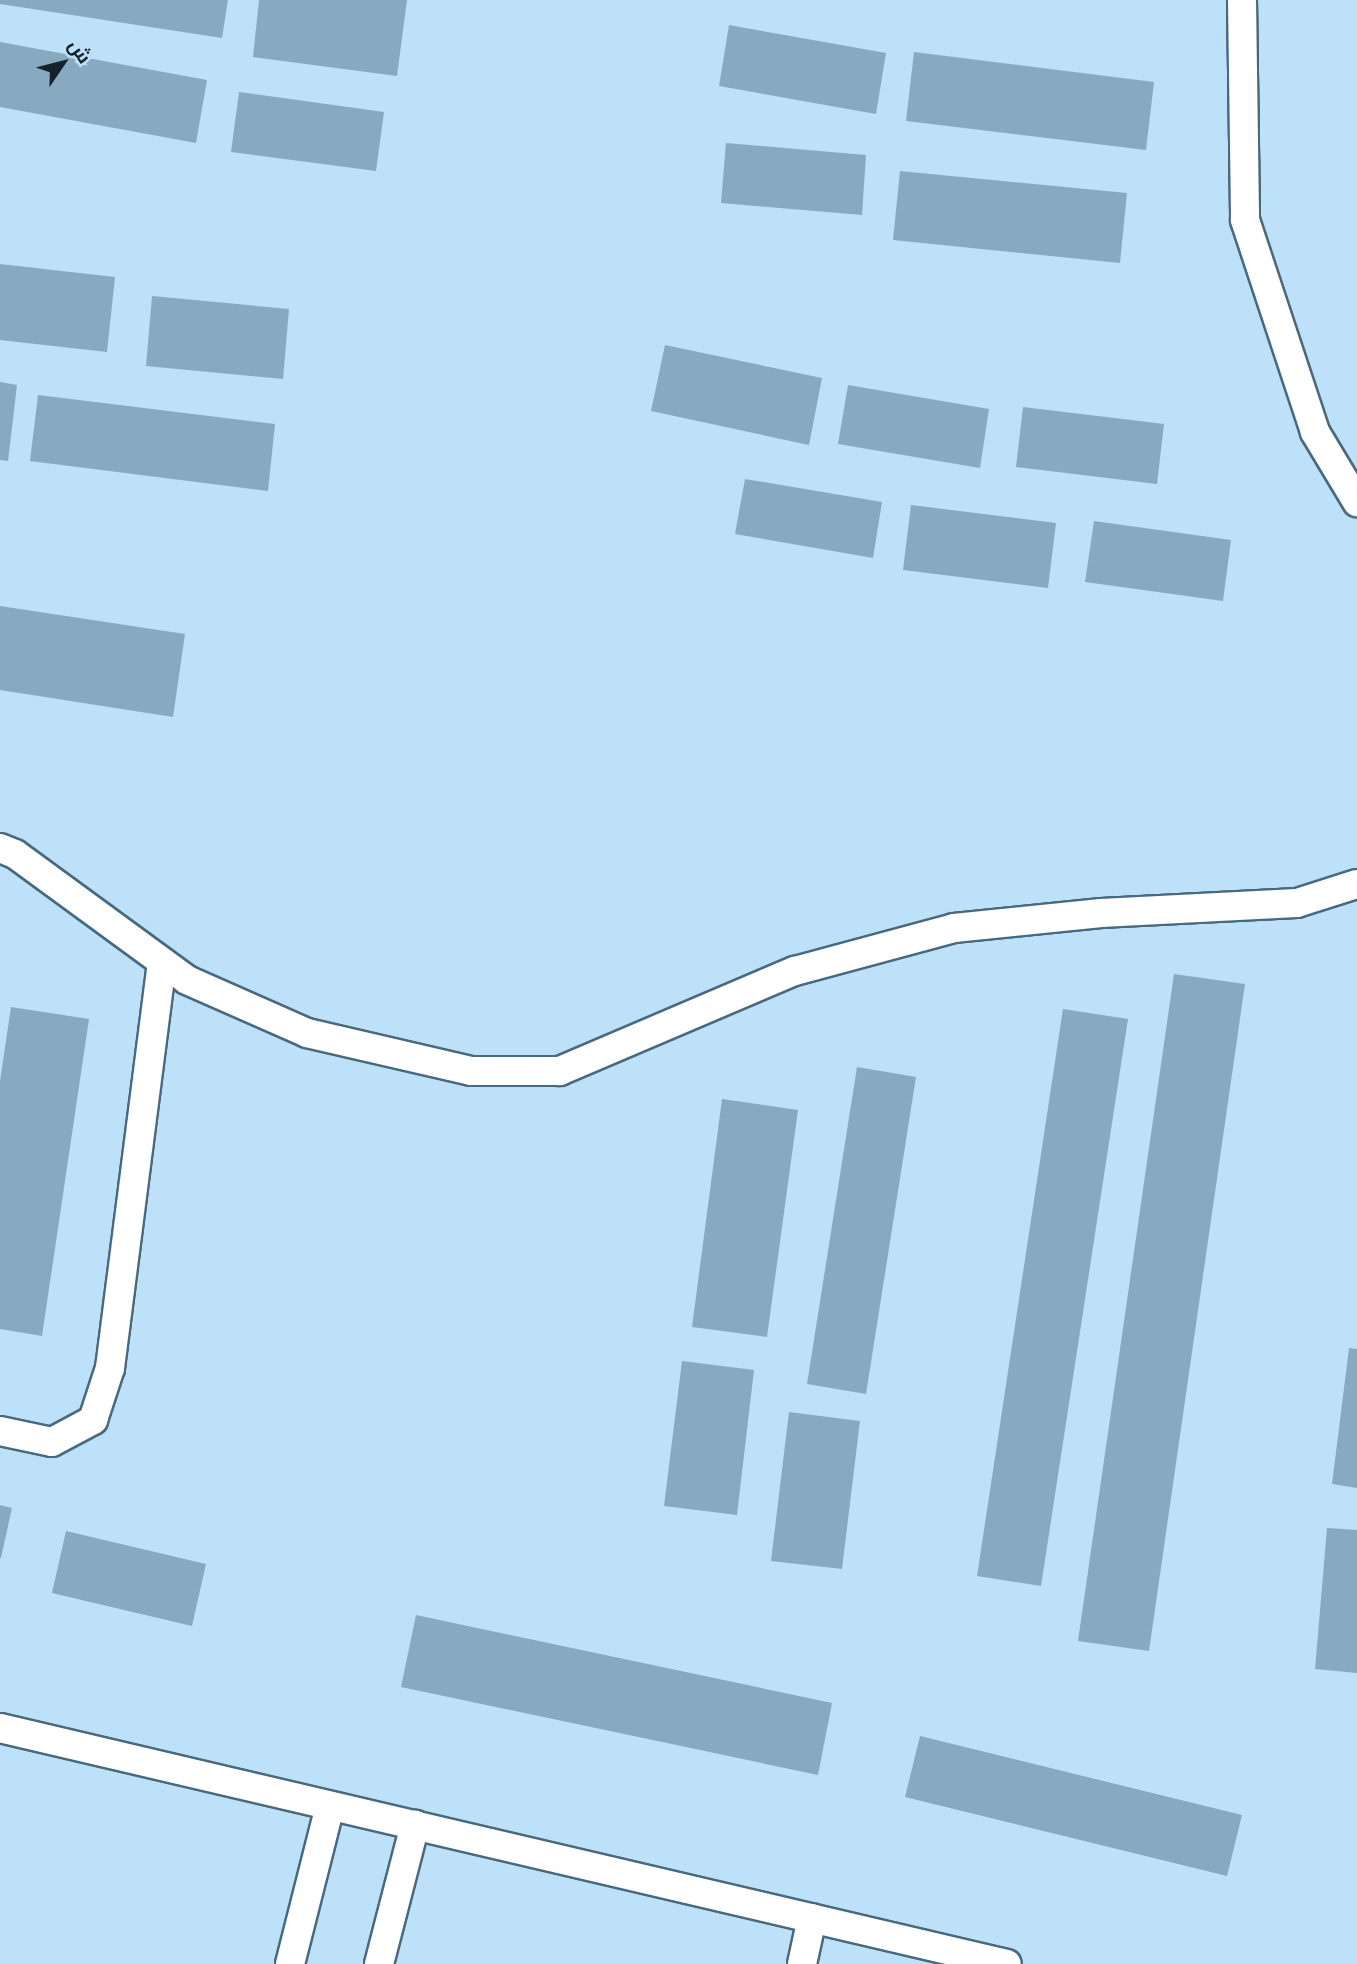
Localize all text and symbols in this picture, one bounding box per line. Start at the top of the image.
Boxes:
north arrow [28,28,98,98]
text: ش [62,32,99,69]

